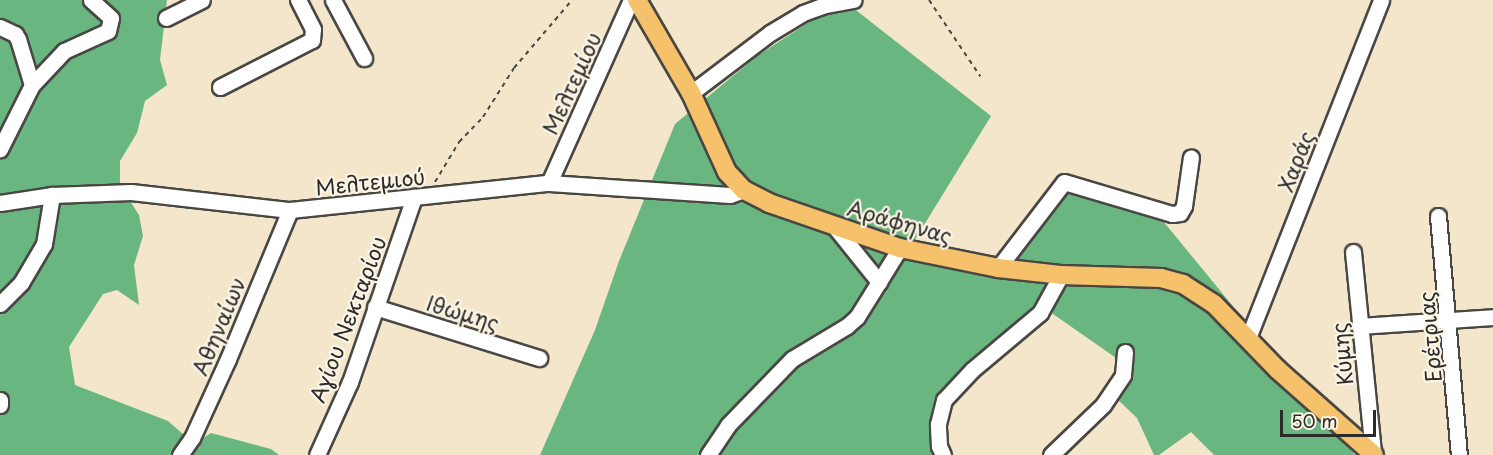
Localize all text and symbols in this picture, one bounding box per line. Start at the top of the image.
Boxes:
street label: Μελτεμίου [536,28,606,138]
street label: Χαράς [1272,127,1318,195]
street label: Μελτεμιού [314,163,426,199]
street label: Αράφηνας [845,194,955,248]
street label: Αγίου Νεκταρίου [304,233,390,405]
street label: Αθηναίων [186,273,250,379]
street label: Ιθώμης [424,289,502,335]
street label: Ερέτριας [1412,291,1446,383]
street label: Κύμης [1325,321,1357,387]
scale bar [1283,398,1379,436]
text: 50 m [1291,407,1338,434]

